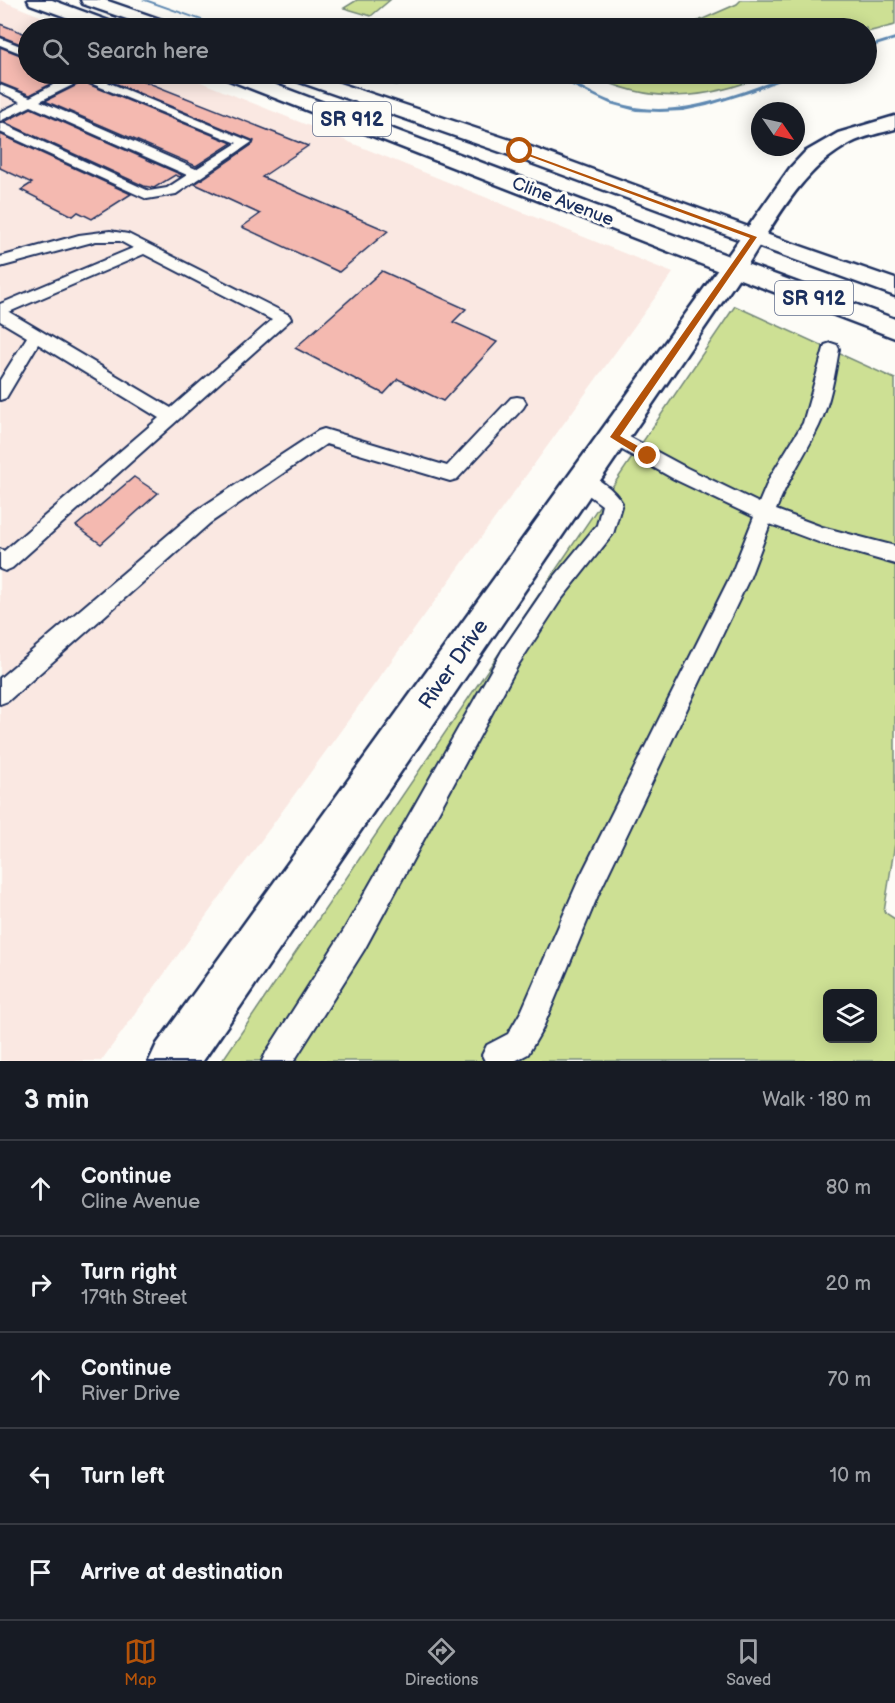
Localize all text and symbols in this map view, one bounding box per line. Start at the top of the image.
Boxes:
search box [18,18,877,84]
icon: search [39,35,72,68]
text: Search here [87,38,209,65]
road number: SR 912 [313,102,391,136]
north arrow [751,102,805,156]
route start [506,137,532,163]
street label: Cline Avenue [509,172,617,231]
road number: SR 912 [775,281,853,315]
route end [634,442,660,468]
street label: River Drive [413,615,493,714]
map controls [823,989,877,1043]
button: layers [823,989,877,1043]
text: 3 min [24,1085,89,1116]
text: Walk · 180 m [762,1088,871,1112]
text: Continue [81,1163,171,1190]
icon: ahead [24,1172,57,1205]
text: 80 m [826,1176,871,1200]
text: Cline Avenue [81,1190,200,1214]
text: Turn right [81,1259,177,1286]
icon: right [24,1268,57,1301]
text: 20 m [826,1272,871,1296]
text: 179th Street [81,1286,187,1310]
text: Continue [81,1355,171,1382]
icon: ahead [24,1364,57,1397]
text: 70 m [827,1368,871,1392]
text: River Drive [81,1382,180,1406]
icon: left [24,1460,57,1493]
text: Turn left [81,1463,165,1490]
text: 10 m [830,1464,871,1488]
icon: arrive [24,1556,57,1589]
text: Arrive at destination [81,1559,283,1586]
tab: Map [124,1635,157,1690]
tab: Directions [405,1635,478,1690]
tab: Saved [726,1635,771,1690]

